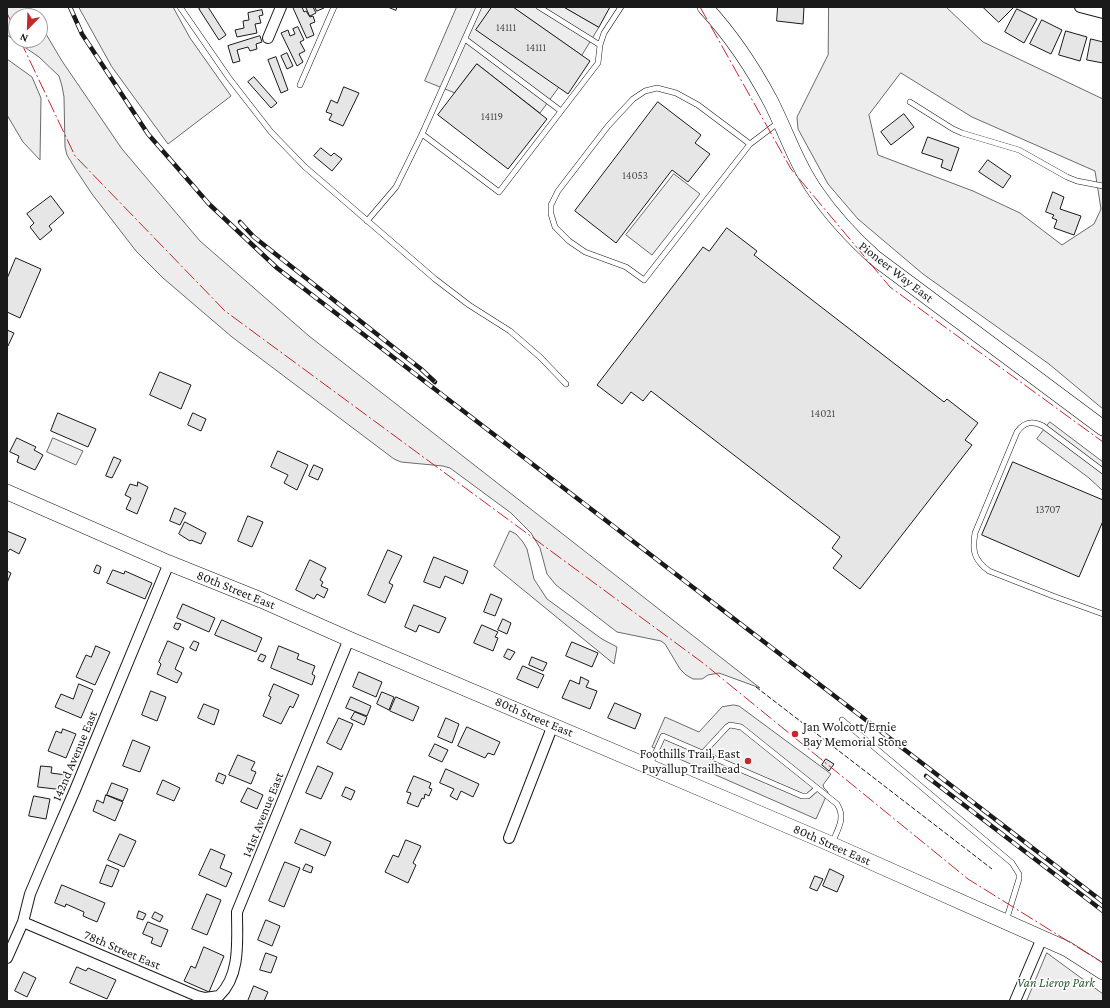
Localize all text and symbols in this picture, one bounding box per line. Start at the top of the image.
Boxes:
north arrow [8,8,48,48]
house number: 14111 [496,21,516,35]
text: N [18,31,29,45]
house number: 14111 [526,41,546,55]
house number: 14119 [481,110,503,124]
house number: 14053 [622,169,648,183]
street label: Pioneer Way East [856,238,936,306]
house number: 14021 [811,407,835,421]
house number: 13707 [1036,503,1060,517]
street label: 80th Street East [194,567,278,613]
street label: 80th Street East [493,694,575,740]
street label: 142nd Avenue East [49,709,101,803]
place label: Jan Wolcott/Ernie Bay Memorial Stone [803,719,907,750]
marker: Jan Wolcott/Ernie Bay Memorial Stone [790,729,800,739]
place label: Foothills Trail, East Puyallup Trailhead [640,746,740,777]
marker: Foothills Trail, East Puyallup Trailhead [743,756,753,766]
street label: 141st Avenue East [239,770,287,860]
street label: 80th Street East [791,821,873,869]
street label: 78th Street East [81,927,163,973]
park label: Van Lierop Park [1017,975,1095,991]

